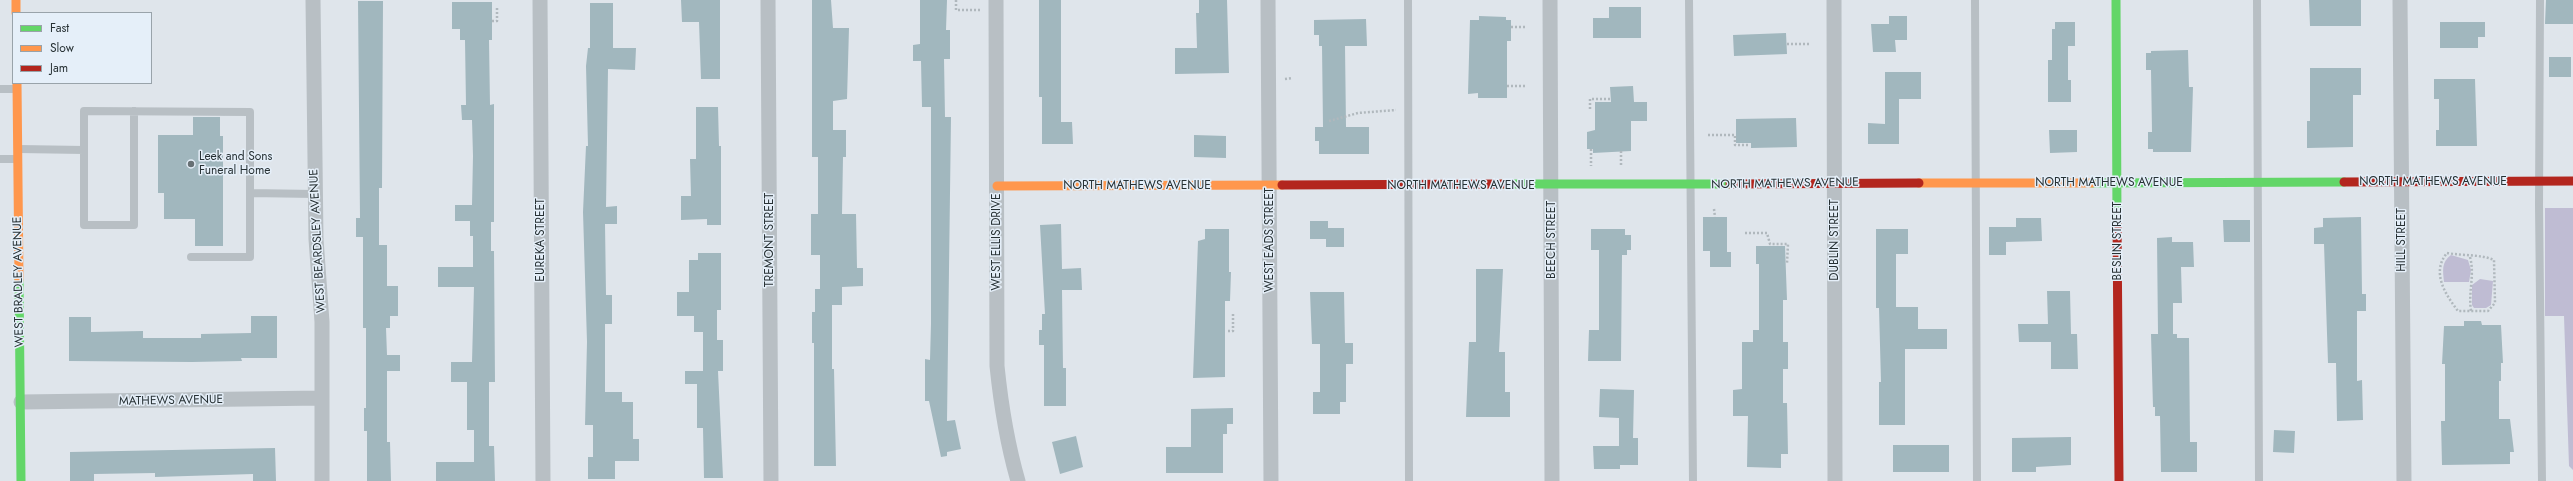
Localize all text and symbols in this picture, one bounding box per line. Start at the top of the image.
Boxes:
legend [12,12,152,84]
text: Fast [50,19,69,37]
text: Slow [50,39,74,57]
text: Jam [50,59,68,77]
place label: Leek and Sons Funeral Home [199,150,272,178]
marker: Leek and Sons Funeral Home [186,159,196,169]
street label: WEST BEARDSLEY AVENUE [307,169,329,313]
street label: NORTH MATHEWS AVENUE [2359,175,2507,189]
street label: NORTH MATHEWS AVENUE [1711,176,1859,192]
street label: NORTH MATHEWS AVENUE [2035,176,2183,190]
street label: NORTH MATHEWS AVENUE [1063,179,1211,193]
street label: NORTH MATHEWS AVENUE [1387,179,1535,193]
street label: WEST EADS STREET [1263,188,1277,292]
street label: TREMONT STREET [763,193,777,287]
street label: WEST ELLIS DRIVE [990,193,1004,291]
street label: EUREKA STREET [534,198,548,282]
street label: DUBLIN STREET [1828,199,1842,281]
street label: BEECH STREET [1545,201,1559,279]
street label: BESLIN STREET [2111,202,2125,280]
street label: HILL STREET [2395,208,2409,272]
street label: WEST BRADLEY AVENUE [11,217,27,347]
street label: MATHEWS AVENUE [119,393,223,409]

